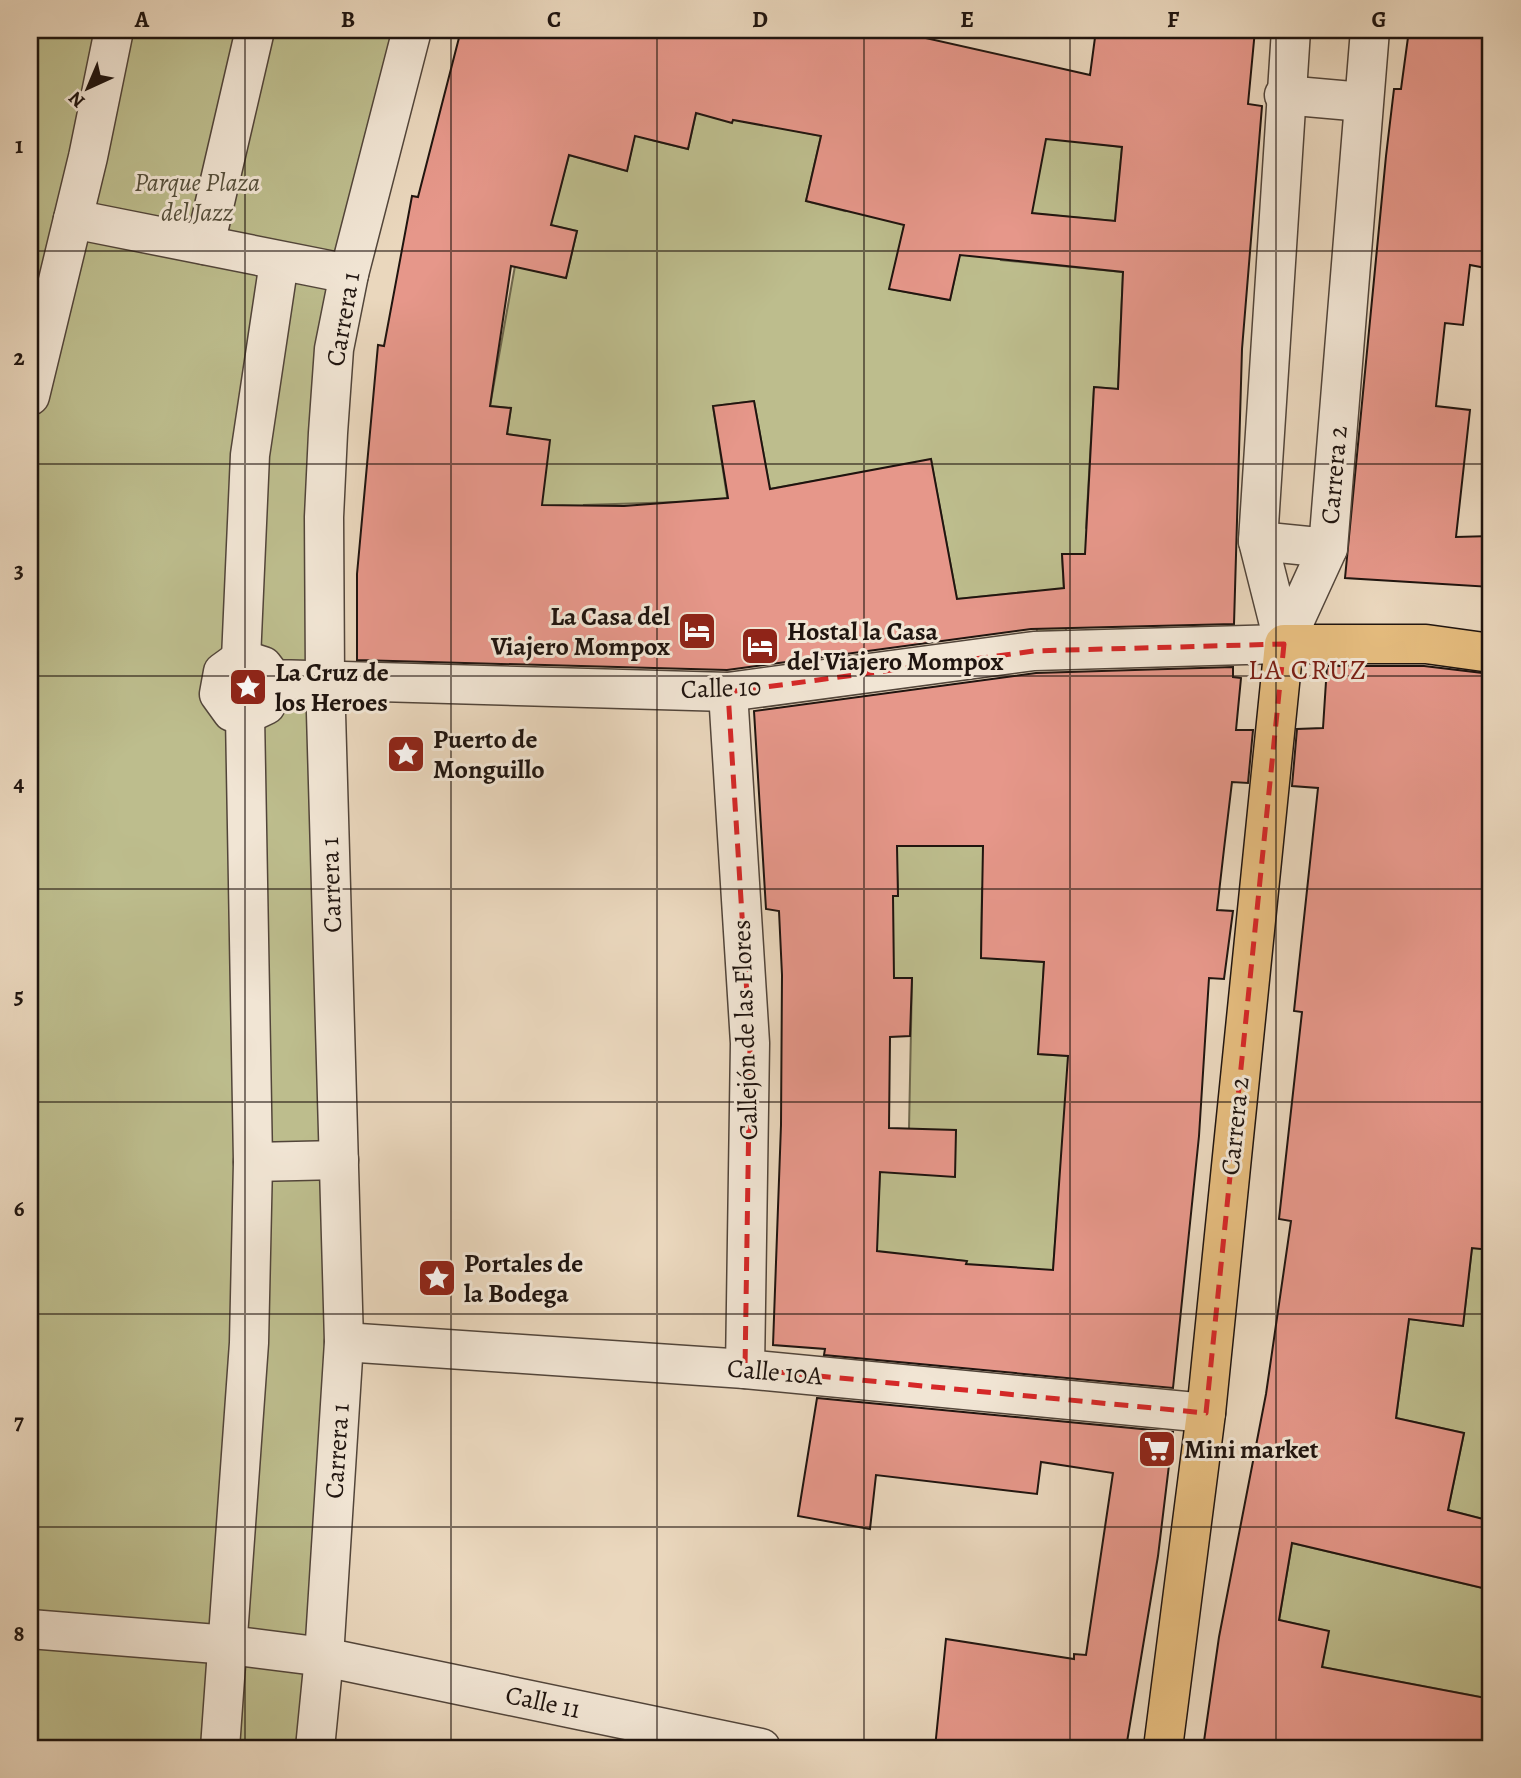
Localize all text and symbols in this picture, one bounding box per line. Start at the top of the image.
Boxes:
text: A [134,4,150,35]
text: B [341,4,355,35]
text: C [547,4,561,35]
text: D [752,4,768,35]
text: E [960,4,974,35]
text: F [1167,4,1180,35]
text: G [1371,4,1387,35]
north arrow [52,52,122,122]
text: N [63,85,91,114]
text: 1 [15,130,23,161]
park label: Parque Plaza del Jazz [134,165,260,230]
street label: Carrera 1 [317,269,369,369]
text: 2 [13,342,25,373]
street label: Carrera 2 [1312,424,1356,526]
text: 3 [14,555,24,586]
place label: La Casa del Viajero Mompox [490,599,670,664]
hotel icon: La Casa del Viajero Mompox [676,610,718,652]
place label: Hostal la Casa del Viajero Mompox [787,614,1003,679]
hotel icon: Hostal la Casa del Viajero Mompox [739,625,781,667]
district label: LA CRUZ [1248,651,1368,689]
place label: La Cruz de los Heroes [275,655,389,720]
place icon: La Cruz de los Heroes [227,666,269,708]
street label: Calle 10 [680,669,762,707]
place label: Puerto de Monguillo [433,722,545,787]
place icon: Puerto de Monguillo [385,733,427,775]
text: 4 [14,768,25,799]
street label: Carrera 1 [312,837,350,933]
street label: Callejón de las Flores [724,919,766,1141]
text: 5 [14,980,24,1011]
street label: Carrera 2 [1212,1075,1258,1177]
text: 6 [14,1193,25,1224]
place label: Portales de la Bodega [464,1246,583,1311]
place icon: Portales de la Bodega [416,1257,458,1299]
street label: Calle 10A [726,1350,825,1394]
street label: Carrera 1 [316,1402,358,1500]
text: 7 [14,1406,24,1437]
supermarket icon: Mini market [1136,1428,1178,1470]
place label: Mini market [1184,1432,1319,1467]
text: 8 [13,1618,25,1649]
street label: Calle 11 [502,1677,584,1727]

